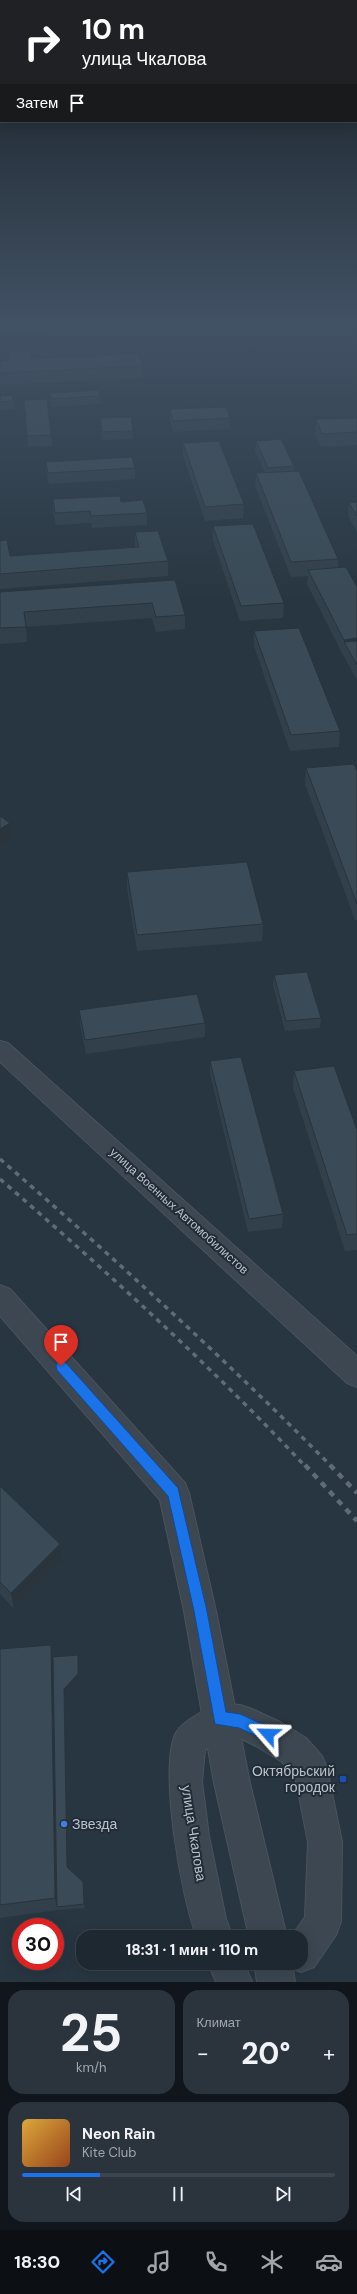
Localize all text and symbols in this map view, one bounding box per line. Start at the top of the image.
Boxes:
text: 10 m [82,11,145,48]
icon: right [16,16,68,68]
text: улица Чкалова [82,47,207,71]
icon: arrive [66,92,88,114]
text: Затем [16,93,58,113]
street label: улица Военных Автомобилистов [106,1144,252,1278]
pin [44,1325,78,1366]
icon: arrive [50,1331,72,1353]
position arrow [247,1713,289,1755]
place label: Октябрьский городок [252,1762,336,1796]
marker: Октябрьский городок [338,1774,348,1784]
street label: улица Чкалова [178,1784,211,1882]
place label: Звезда [72,1815,117,1833]
marker: Звезда [59,1819,69,1829]
speed limit sign: 30 [12,1918,64,1970]
text: 18:31 · 1 мин · 110 m [126,1940,258,1960]
text: 25 [60,1999,122,2067]
text: Климат [197,2014,241,2031]
text: 20° [241,2034,290,2073]
text: − [197,2039,209,2068]
text: + [323,2039,335,2068]
text: km/h [76,2059,107,2076]
text: Neon Rain [82,2124,155,2144]
text: Kite Club [82,2144,136,2161]
icon: previous [63,2183,85,2205]
icon: pause [167,2183,189,2205]
icon: next [272,2183,294,2205]
icon: directions [89,2248,117,2276]
icon: music [145,2248,173,2276]
icon: phone [202,2248,230,2276]
icon: climate [258,2248,286,2276]
icon: car [315,2248,343,2276]
text: 18:30 [14,2250,60,2274]

